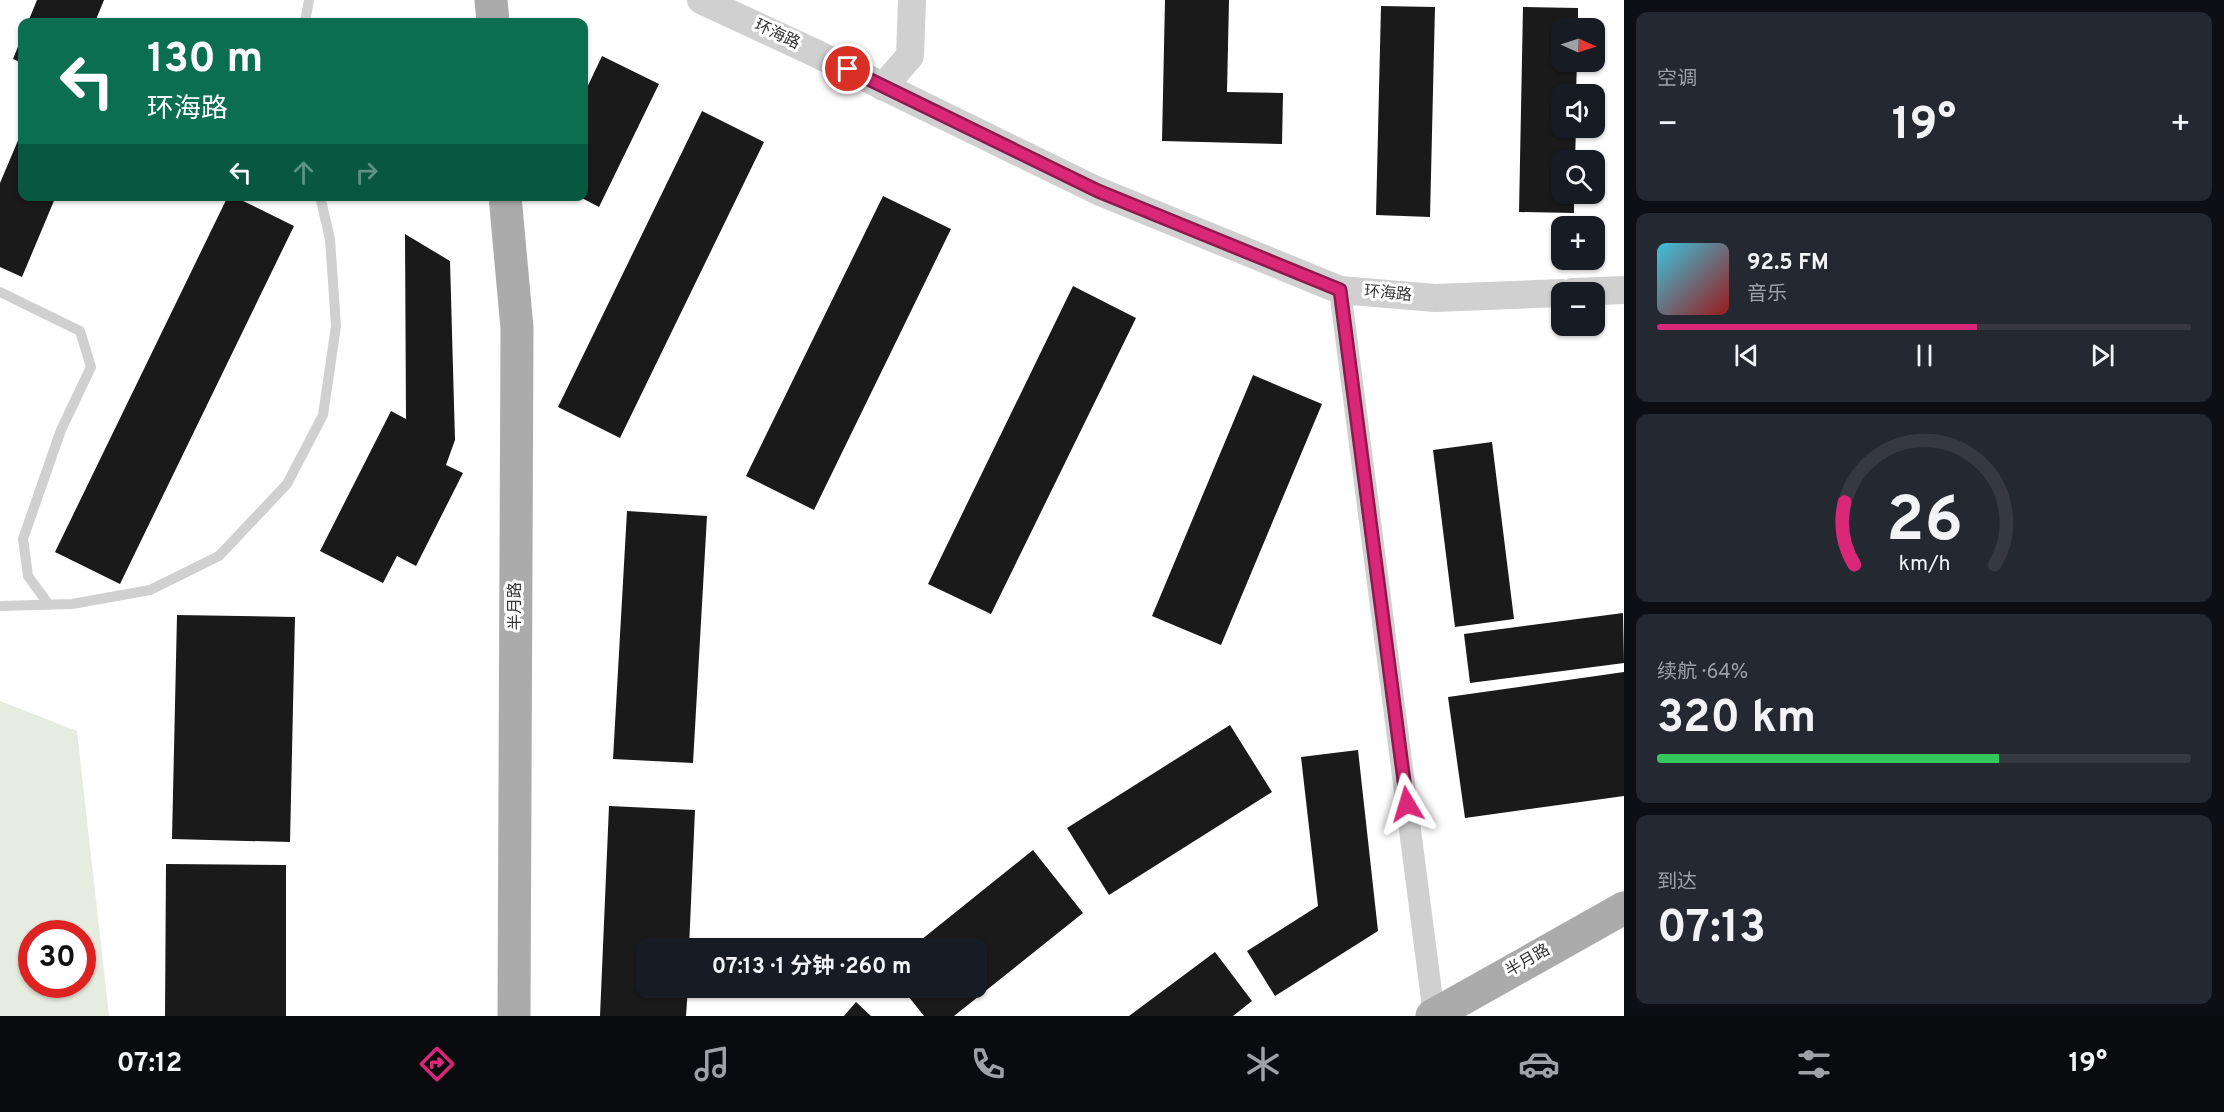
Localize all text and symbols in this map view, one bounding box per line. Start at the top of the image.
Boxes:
street label: 环海路 [751,16,803,54]
north arrow [1551,18,1605,72]
map controls [1551,18,1605,336]
text: 130 m [147,34,263,87]
icon: left [48,42,126,120]
pin [822,43,873,94]
icon: arrive [831,52,864,85]
text: 空调 [1657,67,1697,93]
button: sound [1551,84,1605,138]
text: 环海路 [147,93,228,127]
text: 19° [1892,98,1956,155]
text: − [1657,105,1678,147]
text: + [2170,105,2191,147]
button: search [1551,150,1605,204]
icon: left [224,156,257,189]
icon: ahead [287,156,320,189]
icon: right [350,156,383,189]
button: + [1551,216,1605,270]
text: 92.5 FM [1747,250,1829,277]
street label: 环海路 [1363,282,1413,306]
button: − [1551,282,1605,336]
text: 音乐 [1747,282,1787,308]
icon: previous [1730,339,1763,372]
icon: pause [1908,339,1941,372]
icon: next [2086,339,2119,372]
text: 26 [1886,484,1962,563]
text: km/h [1898,551,1950,578]
street label: 半月路 [506,582,526,630]
text: 续航 · 64% [1657,660,1748,686]
text: 320 km [1657,691,1816,748]
position arrow [1375,772,1439,836]
text: 到达 [1657,870,1697,896]
text: 07:13 [1657,901,1766,958]
speed limit sign: 30 [18,920,96,998]
street label: 半月路 [1502,940,1554,982]
text: 07:13 · 1 分钟 · 260 m [712,954,911,981]
icon: directions [416,1043,458,1085]
icon: music [691,1043,733,1085]
icon: phone [967,1043,1009,1085]
icon: climate [1242,1043,1284,1085]
icon: car [1518,1043,1560,1085]
icon: filters [1793,1043,1835,1085]
text: 07:12 [117,1047,182,1081]
text: 19° [2069,1047,2107,1081]

